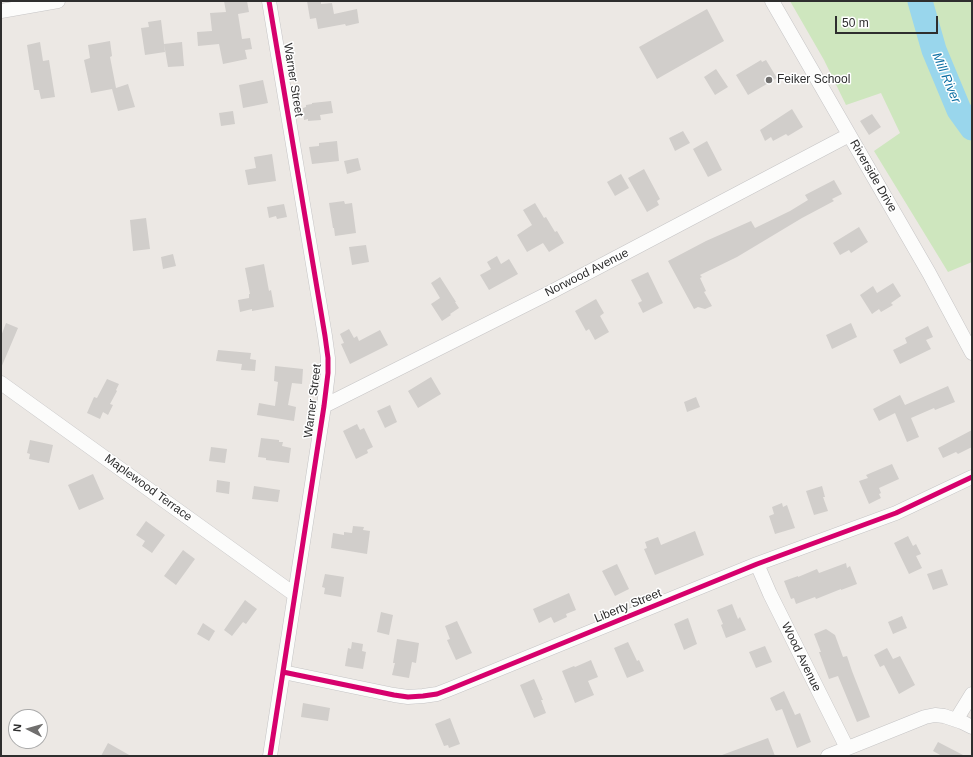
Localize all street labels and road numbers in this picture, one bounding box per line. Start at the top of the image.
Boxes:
street label: Warner Street [280,42,306,118]
street label: Riverside Drive [846,137,900,215]
street label: Norwood Avenue [543,246,631,300]
street label: Warner Street [301,363,325,439]
street label: Maplewood Terrace [101,451,195,525]
street label: Liberty Street [592,586,664,626]
street label: Wood Avenue [778,620,824,694]

